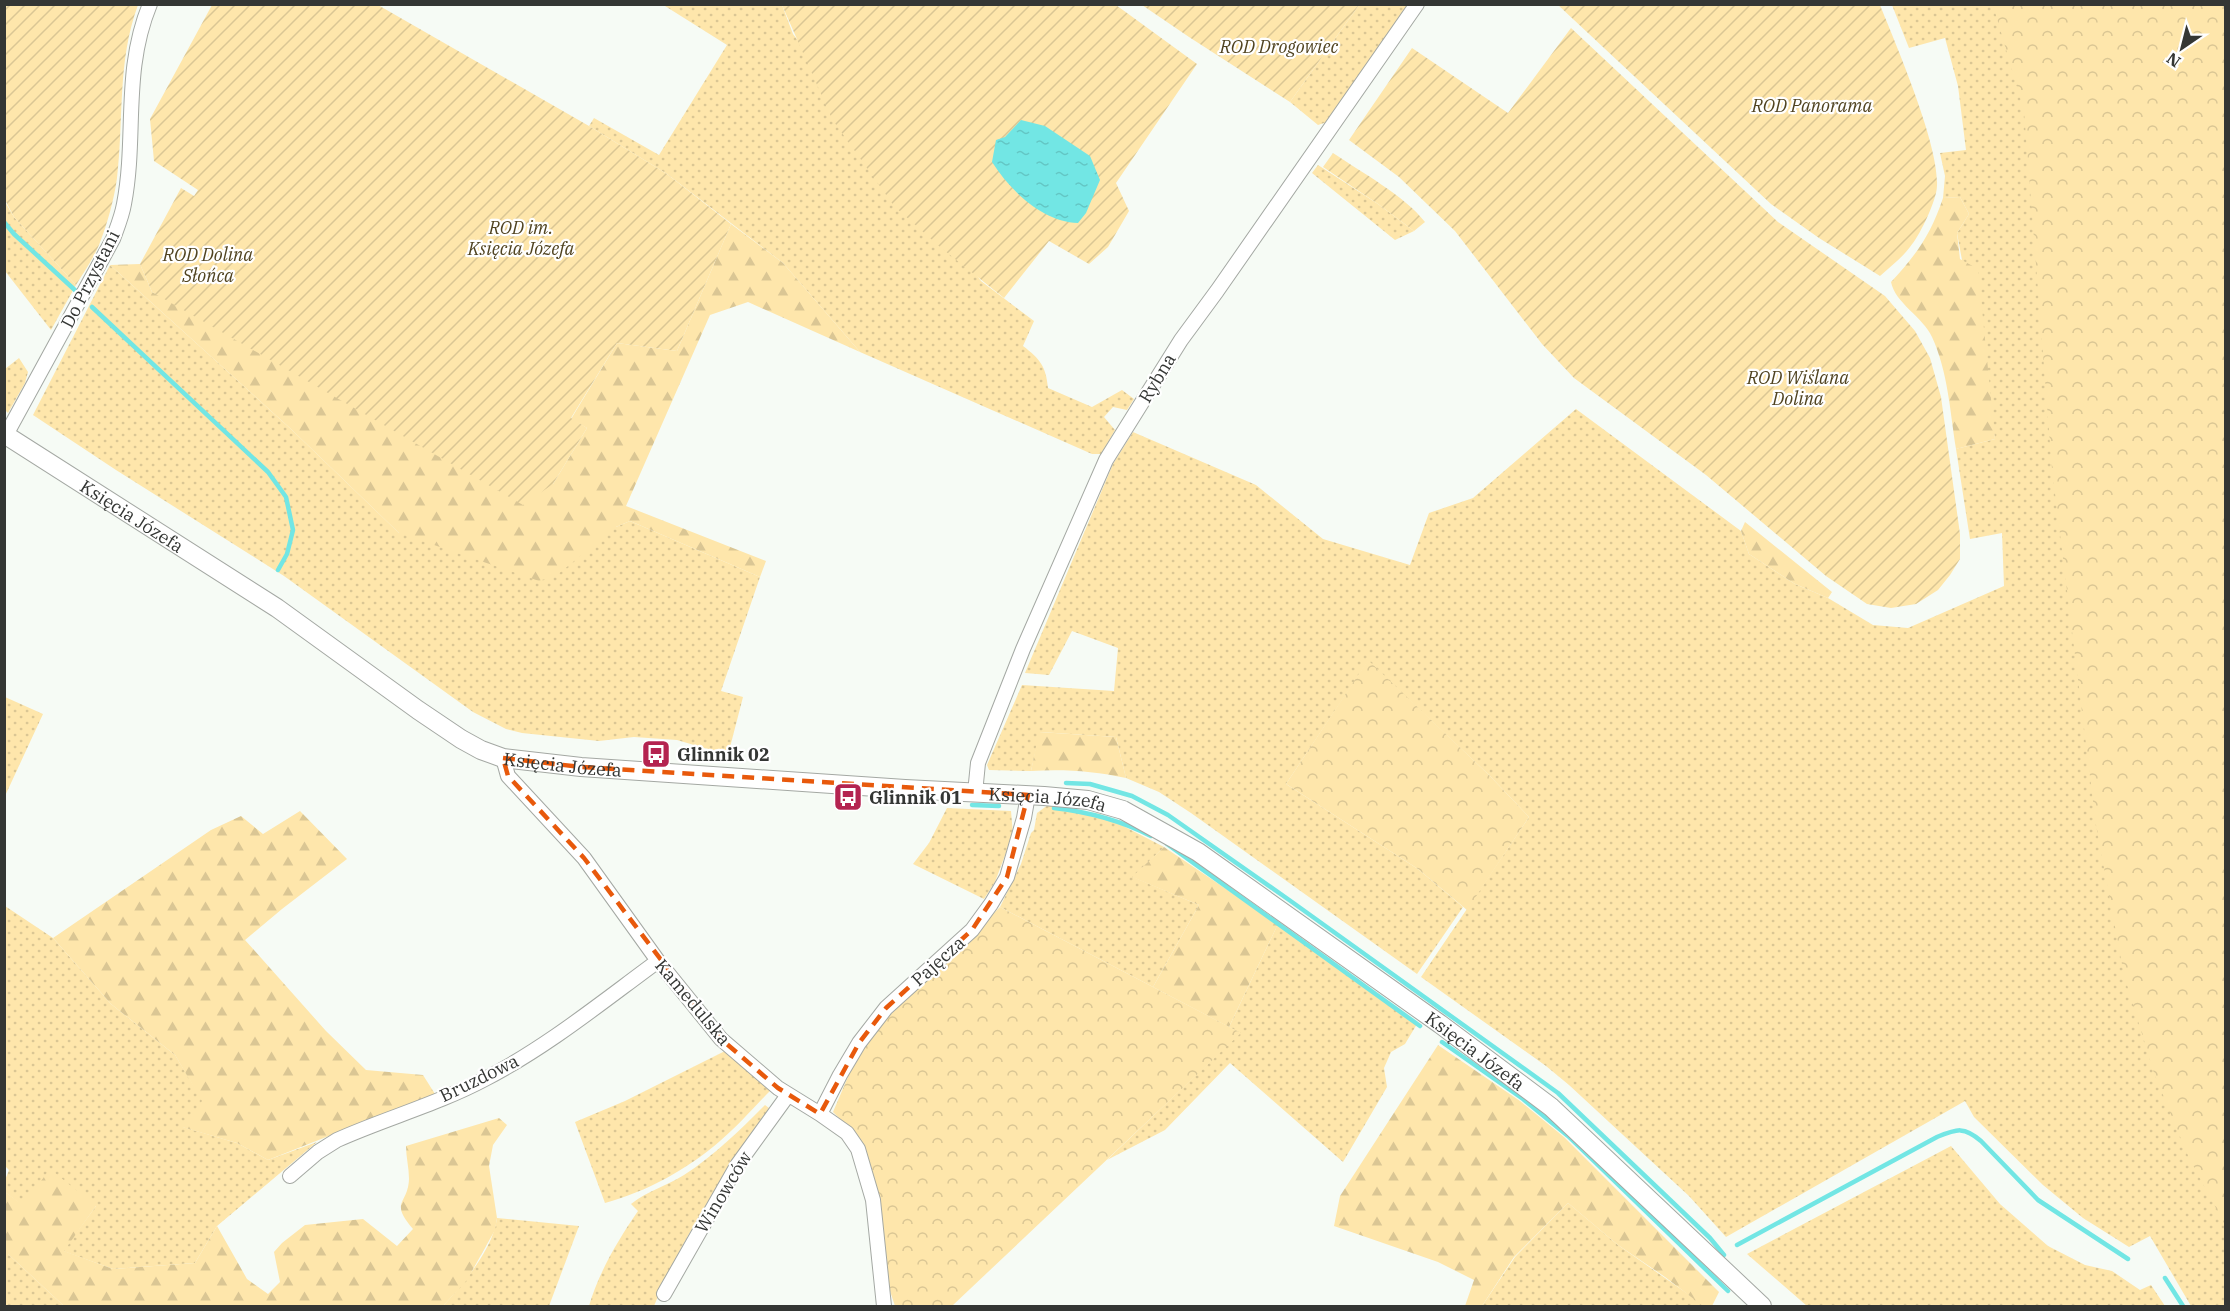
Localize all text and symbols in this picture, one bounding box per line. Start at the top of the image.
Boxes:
north arrow [2152,18,2212,78]
park label: ROD Drogowiec [1219,35,1338,58]
text: N [2162,48,2184,72]
park label: ROD Panorama [1751,94,1872,117]
park label: ROD im. Księcia Józefa [467,216,574,260]
street label: Do Przystani [56,226,125,332]
park label: ROD Dolina Słońca [162,243,253,287]
street label: Rybna [1133,349,1181,407]
park label: ROD Wiślana Dolina [1746,366,1849,410]
street label: Księcia Józefa [76,474,188,557]
bus stop icon: Glinnik 02 [640,738,672,770]
place label: Glinnik 02 [677,743,770,766]
street label: Księcia Józefa [503,747,623,781]
bus stop icon: Glinnik 01 [832,781,864,813]
street label: Księcia Józefa [988,782,1109,816]
place label: Glinnik 01 [869,786,962,809]
street label: Pajęcza [906,931,970,991]
street label: Kamedulska [650,954,736,1050]
street label: Księcia Józefa [1421,1006,1530,1095]
street label: Bruzdowa [436,1049,522,1107]
street label: Winowców [690,1147,756,1237]

